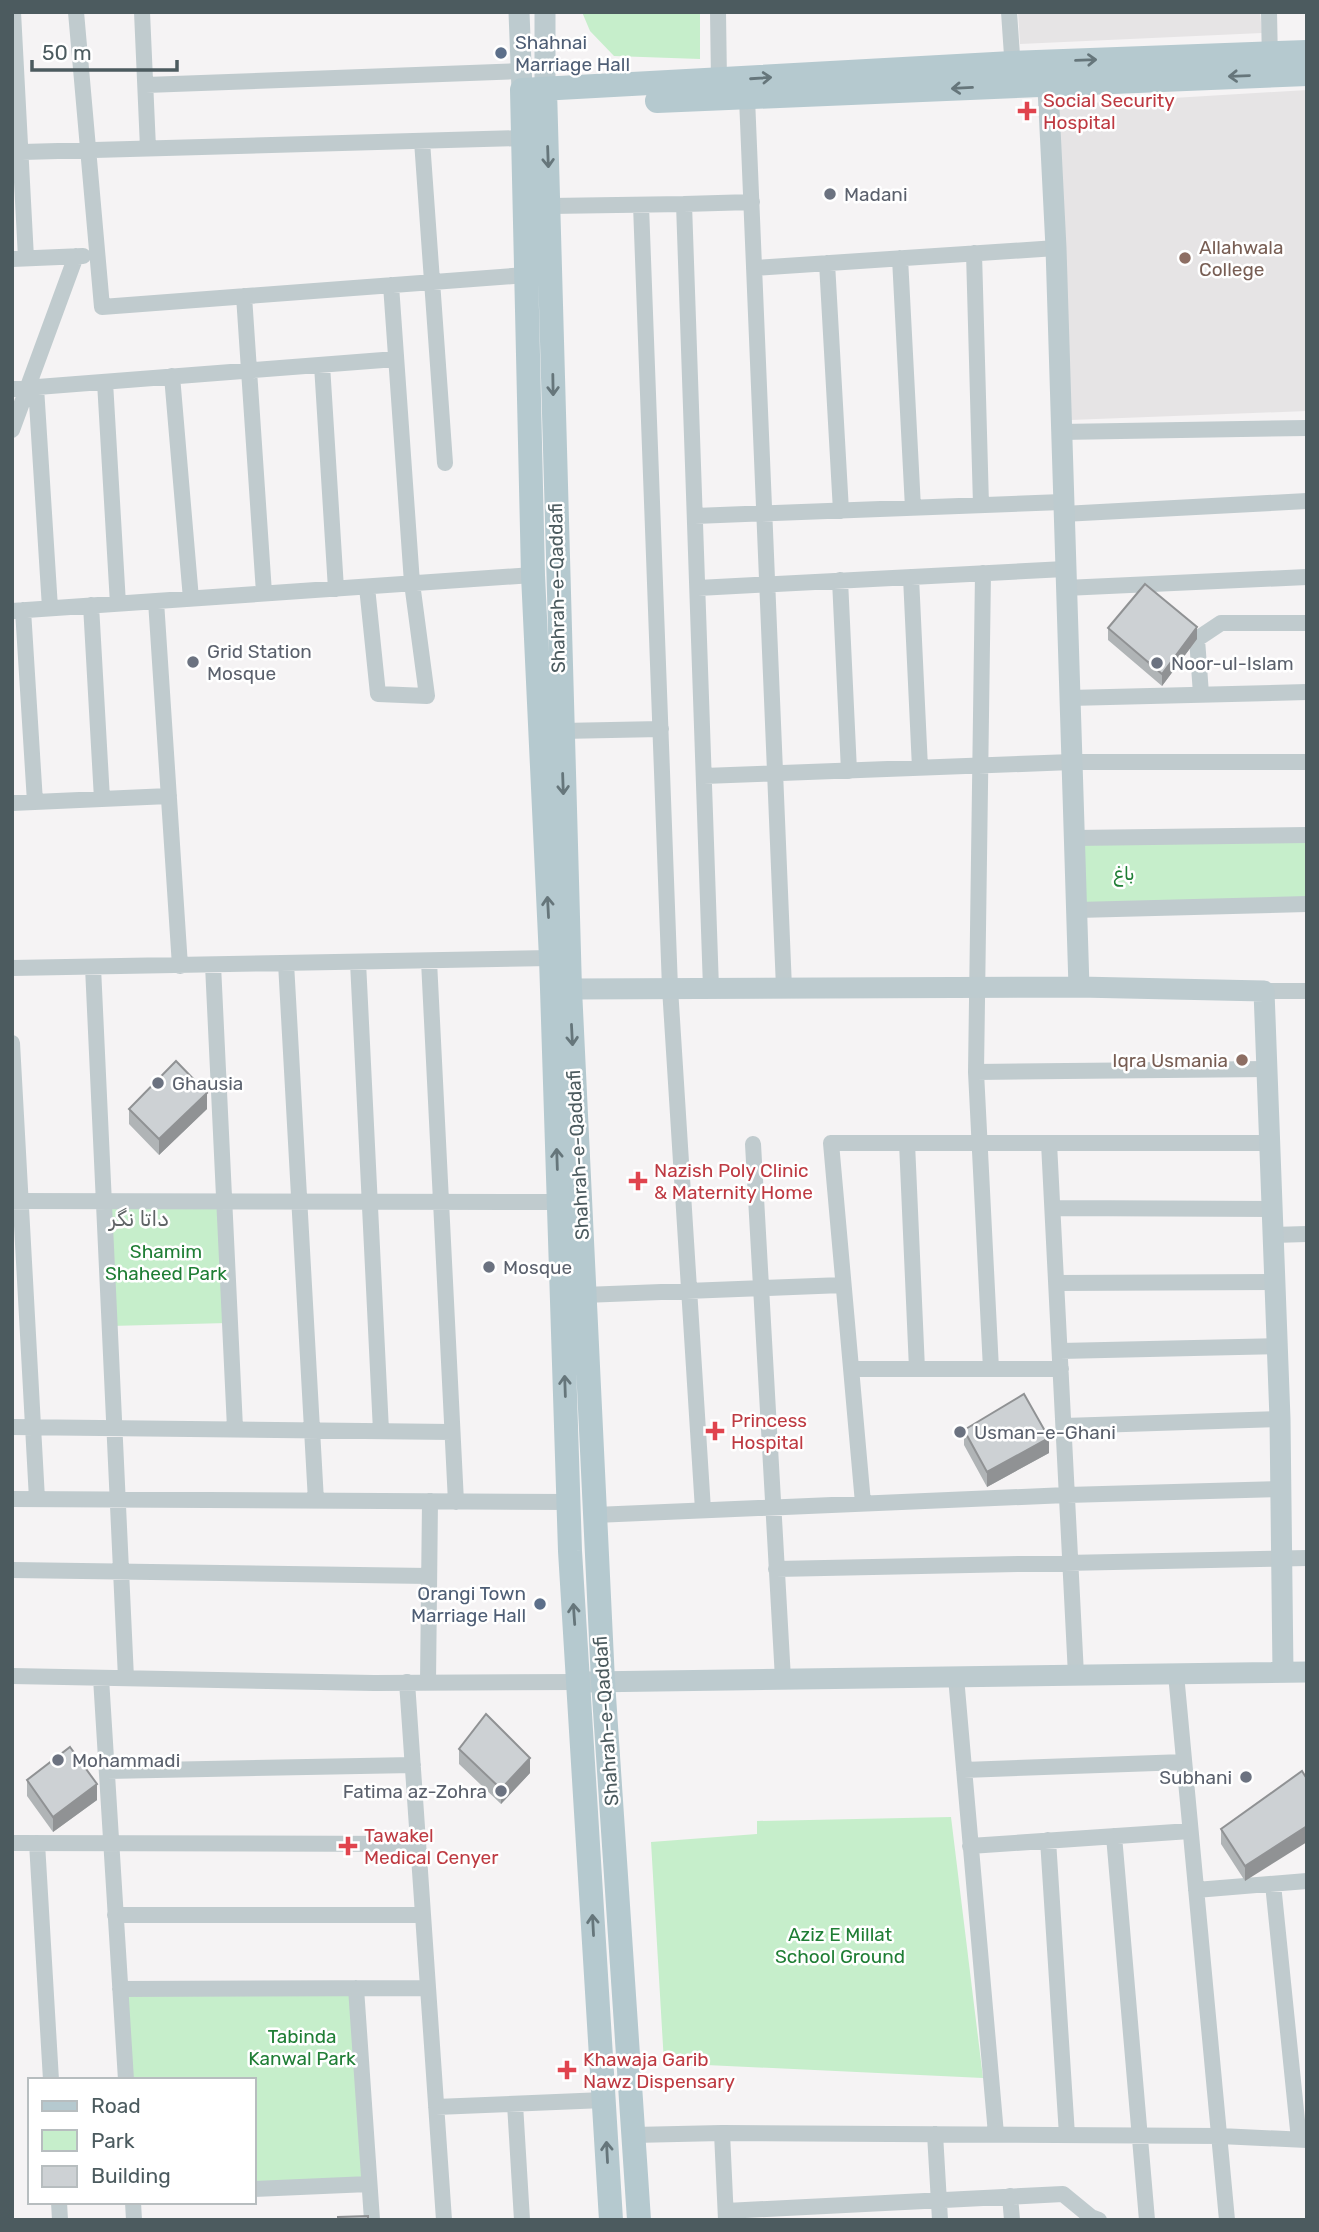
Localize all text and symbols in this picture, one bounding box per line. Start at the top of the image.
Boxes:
scale bar [32,28,177,72]
place label: Shahnai Marriage Hall [515,31,630,76]
text: 50 m [42,40,92,65]
marker: Shahnai Marriage Hall [493,45,509,61]
one-way arrow [1074,53,1097,66]
one-way arrow [1227,69,1250,83]
one-way arrow [749,72,772,85]
one-way arrow [951,82,974,95]
place label: Social Security Hospital [1043,89,1175,134]
marker: Social Security Hospital [1017,101,1037,121]
one-way arrow [541,146,554,169]
place label: Madani [844,183,907,206]
marker: Madani [822,186,838,202]
place label: Allahwala College [1199,236,1283,281]
marker: Allahwala College [1177,250,1193,266]
one-way arrow [546,373,560,396]
street label: Shahrah-e-Qaddafi [544,503,570,673]
place label: Grid Station Mosque [207,640,312,685]
place label: Noor-ul-Islam [1171,652,1294,675]
marker: Grid Station Mosque [185,654,201,670]
marker: Noor-ul-Islam [1149,655,1165,671]
one-way arrow [556,772,570,795]
park label: باغ [1113,862,1135,887]
one-way arrow [542,896,555,919]
one-way arrow [566,1024,579,1046]
place label: Iqra Usmania [1112,1049,1228,1072]
marker: Iqra Usmania [1234,1052,1250,1068]
street label: Shahrah-e-Qaddafi [562,1069,594,1241]
place label: Ghausia [172,1072,243,1095]
marker: Ghausia [150,1075,166,1091]
one-way arrow [551,1148,564,1171]
place label: Nazish Poly Clinic & Maternity Home [654,1159,813,1204]
marker: Nazish Poly Clinic & Maternity Home [628,1171,648,1191]
district label: داتا نگر [107,1206,169,1231]
park label: Shamim Shaheed Park [105,1240,227,1285]
place label: Mosque [503,1256,572,1279]
marker: Mosque [481,1259,497,1275]
one-way arrow [558,1375,571,1398]
place label: Princess Hospital [731,1409,807,1454]
marker: Princess Hospital [705,1421,725,1441]
place label: Usman-e-Ghani [974,1421,1116,1444]
marker: Usman-e-Ghani [952,1424,968,1440]
place label: Orangi Town Marriage Hall [411,1582,526,1627]
marker: Orangi Town Marriage Hall [532,1596,548,1612]
one-way arrow [567,1603,580,1625]
street label: Shahrah-e-Qaddafi [589,1635,623,1807]
place label: Mohammadi [72,1749,180,1772]
marker: Mohammadi [50,1752,66,1768]
place label: Subhani [1159,1766,1232,1789]
marker: Subhani [1238,1769,1254,1785]
place label: Fatima az-Zohra [343,1780,487,1803]
marker: Fatima az-Zohra [493,1783,509,1799]
place label: Tawakel Medical Cenyer [364,1824,499,1869]
marker: Tawakel Medical Cenyer [338,1836,358,1856]
one-way arrow [586,1914,599,1936]
park label: Aziz E Millat School Ground [775,1923,905,1968]
park label: Tabinda Kanwal Park [248,2025,356,2070]
place label: Khawaja Garib Nawz Dispensary [583,2048,735,2093]
marker: Khawaja Garib Nawz Dispensary [557,2060,577,2080]
legend [28,2078,256,2204]
text: Road [91,2093,141,2118]
text: Park [91,2128,135,2153]
one-way arrow [600,2141,613,2163]
text: Building [91,2163,171,2188]

